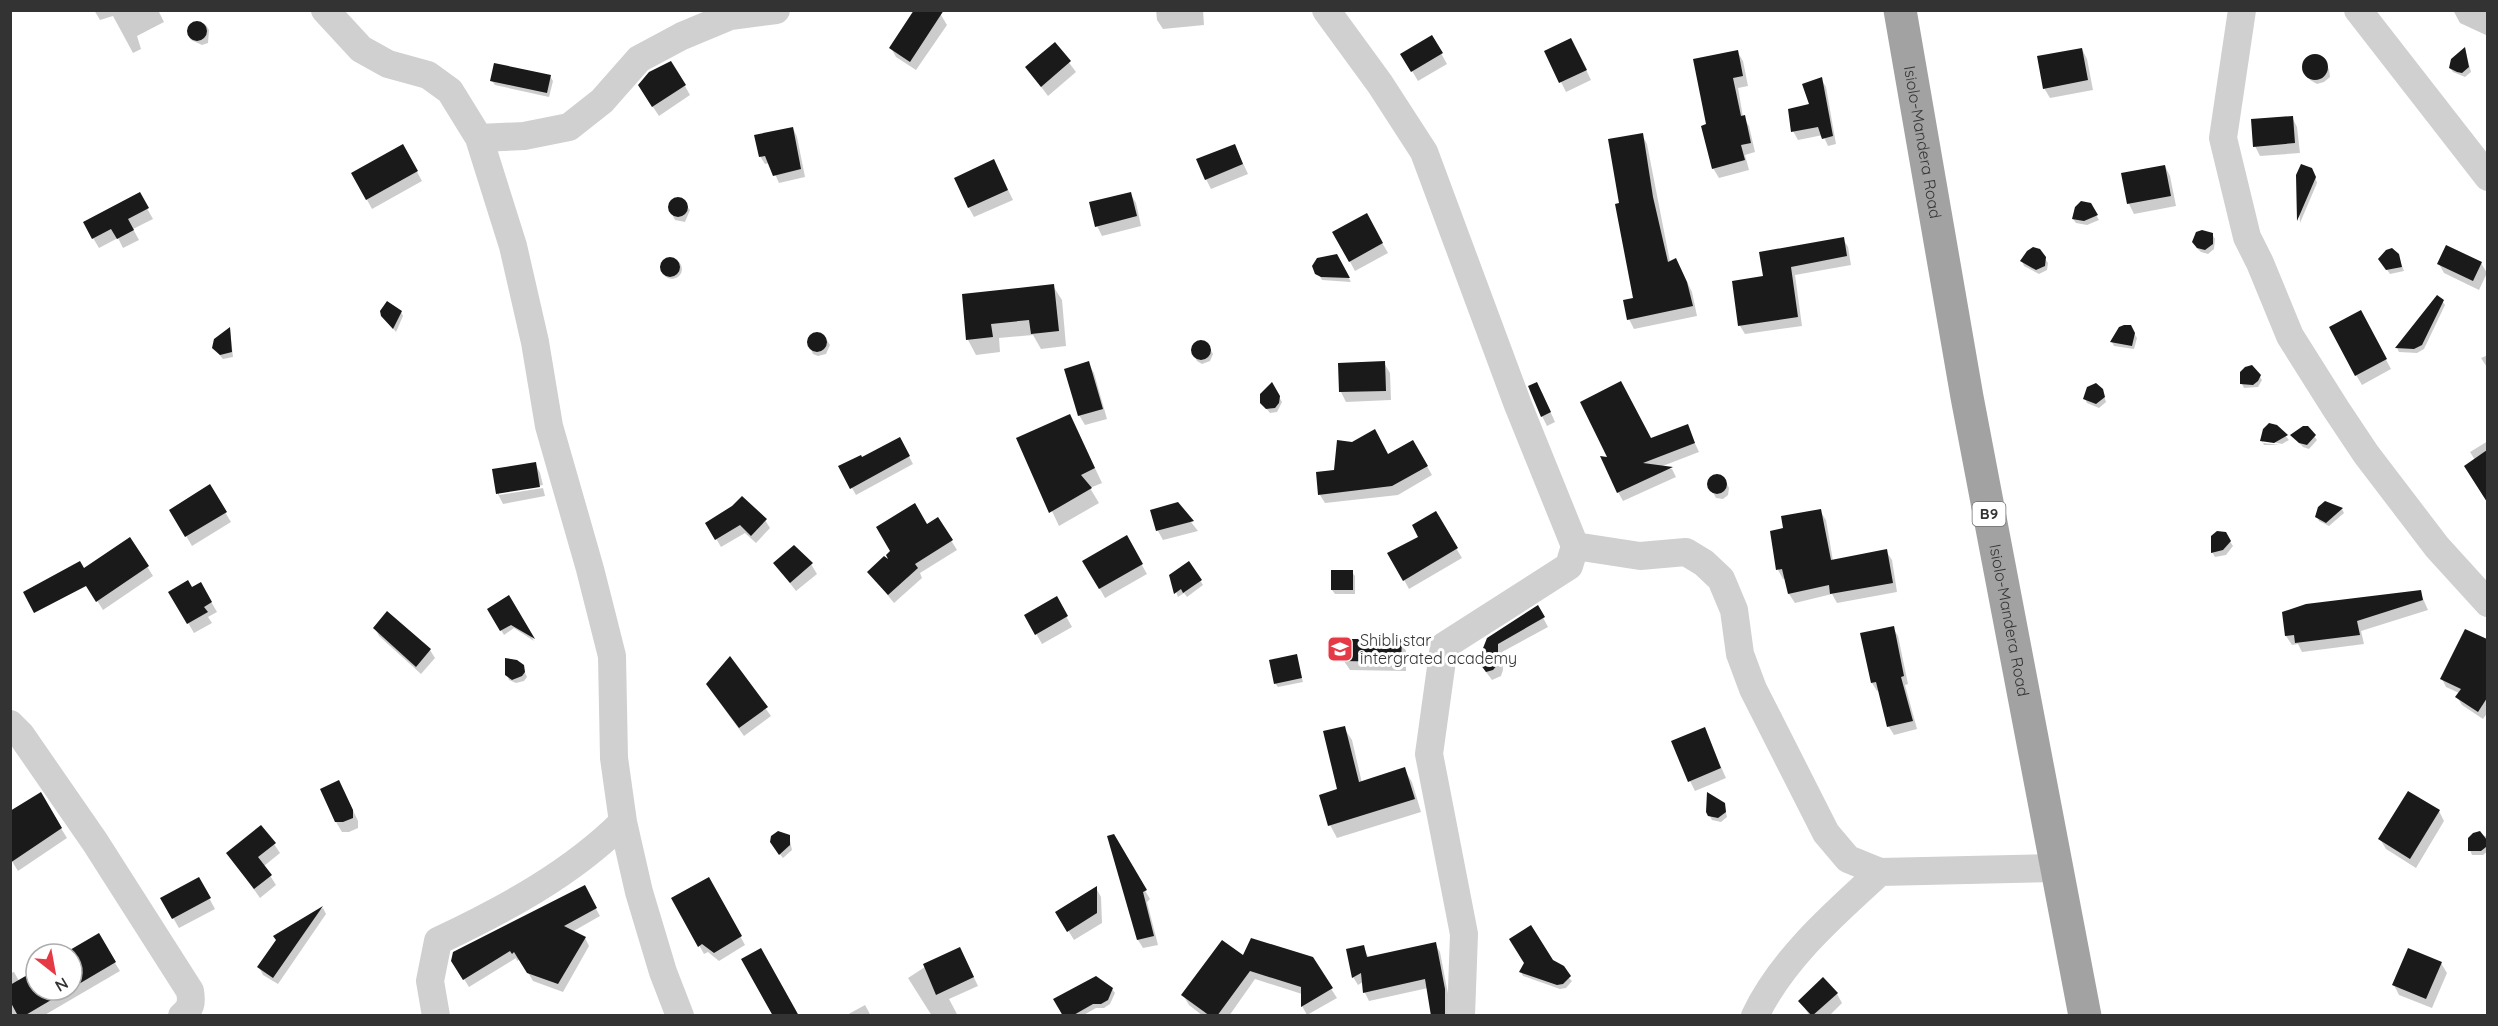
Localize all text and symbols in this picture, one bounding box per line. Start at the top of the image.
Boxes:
street label: Isiolo-Mandera Road [1900,64,1946,220]
road number: B9 [1972,502,2006,526]
street label: Isiolo-Mandera Road [1985,542,2034,698]
place label: Shibli star intergrated academy [1360,630,1517,668]
school or university icon: Shibli star intergrated academy [1325,634,1355,664]
north arrow [24,942,84,1002]
text: N [52,973,72,996]

